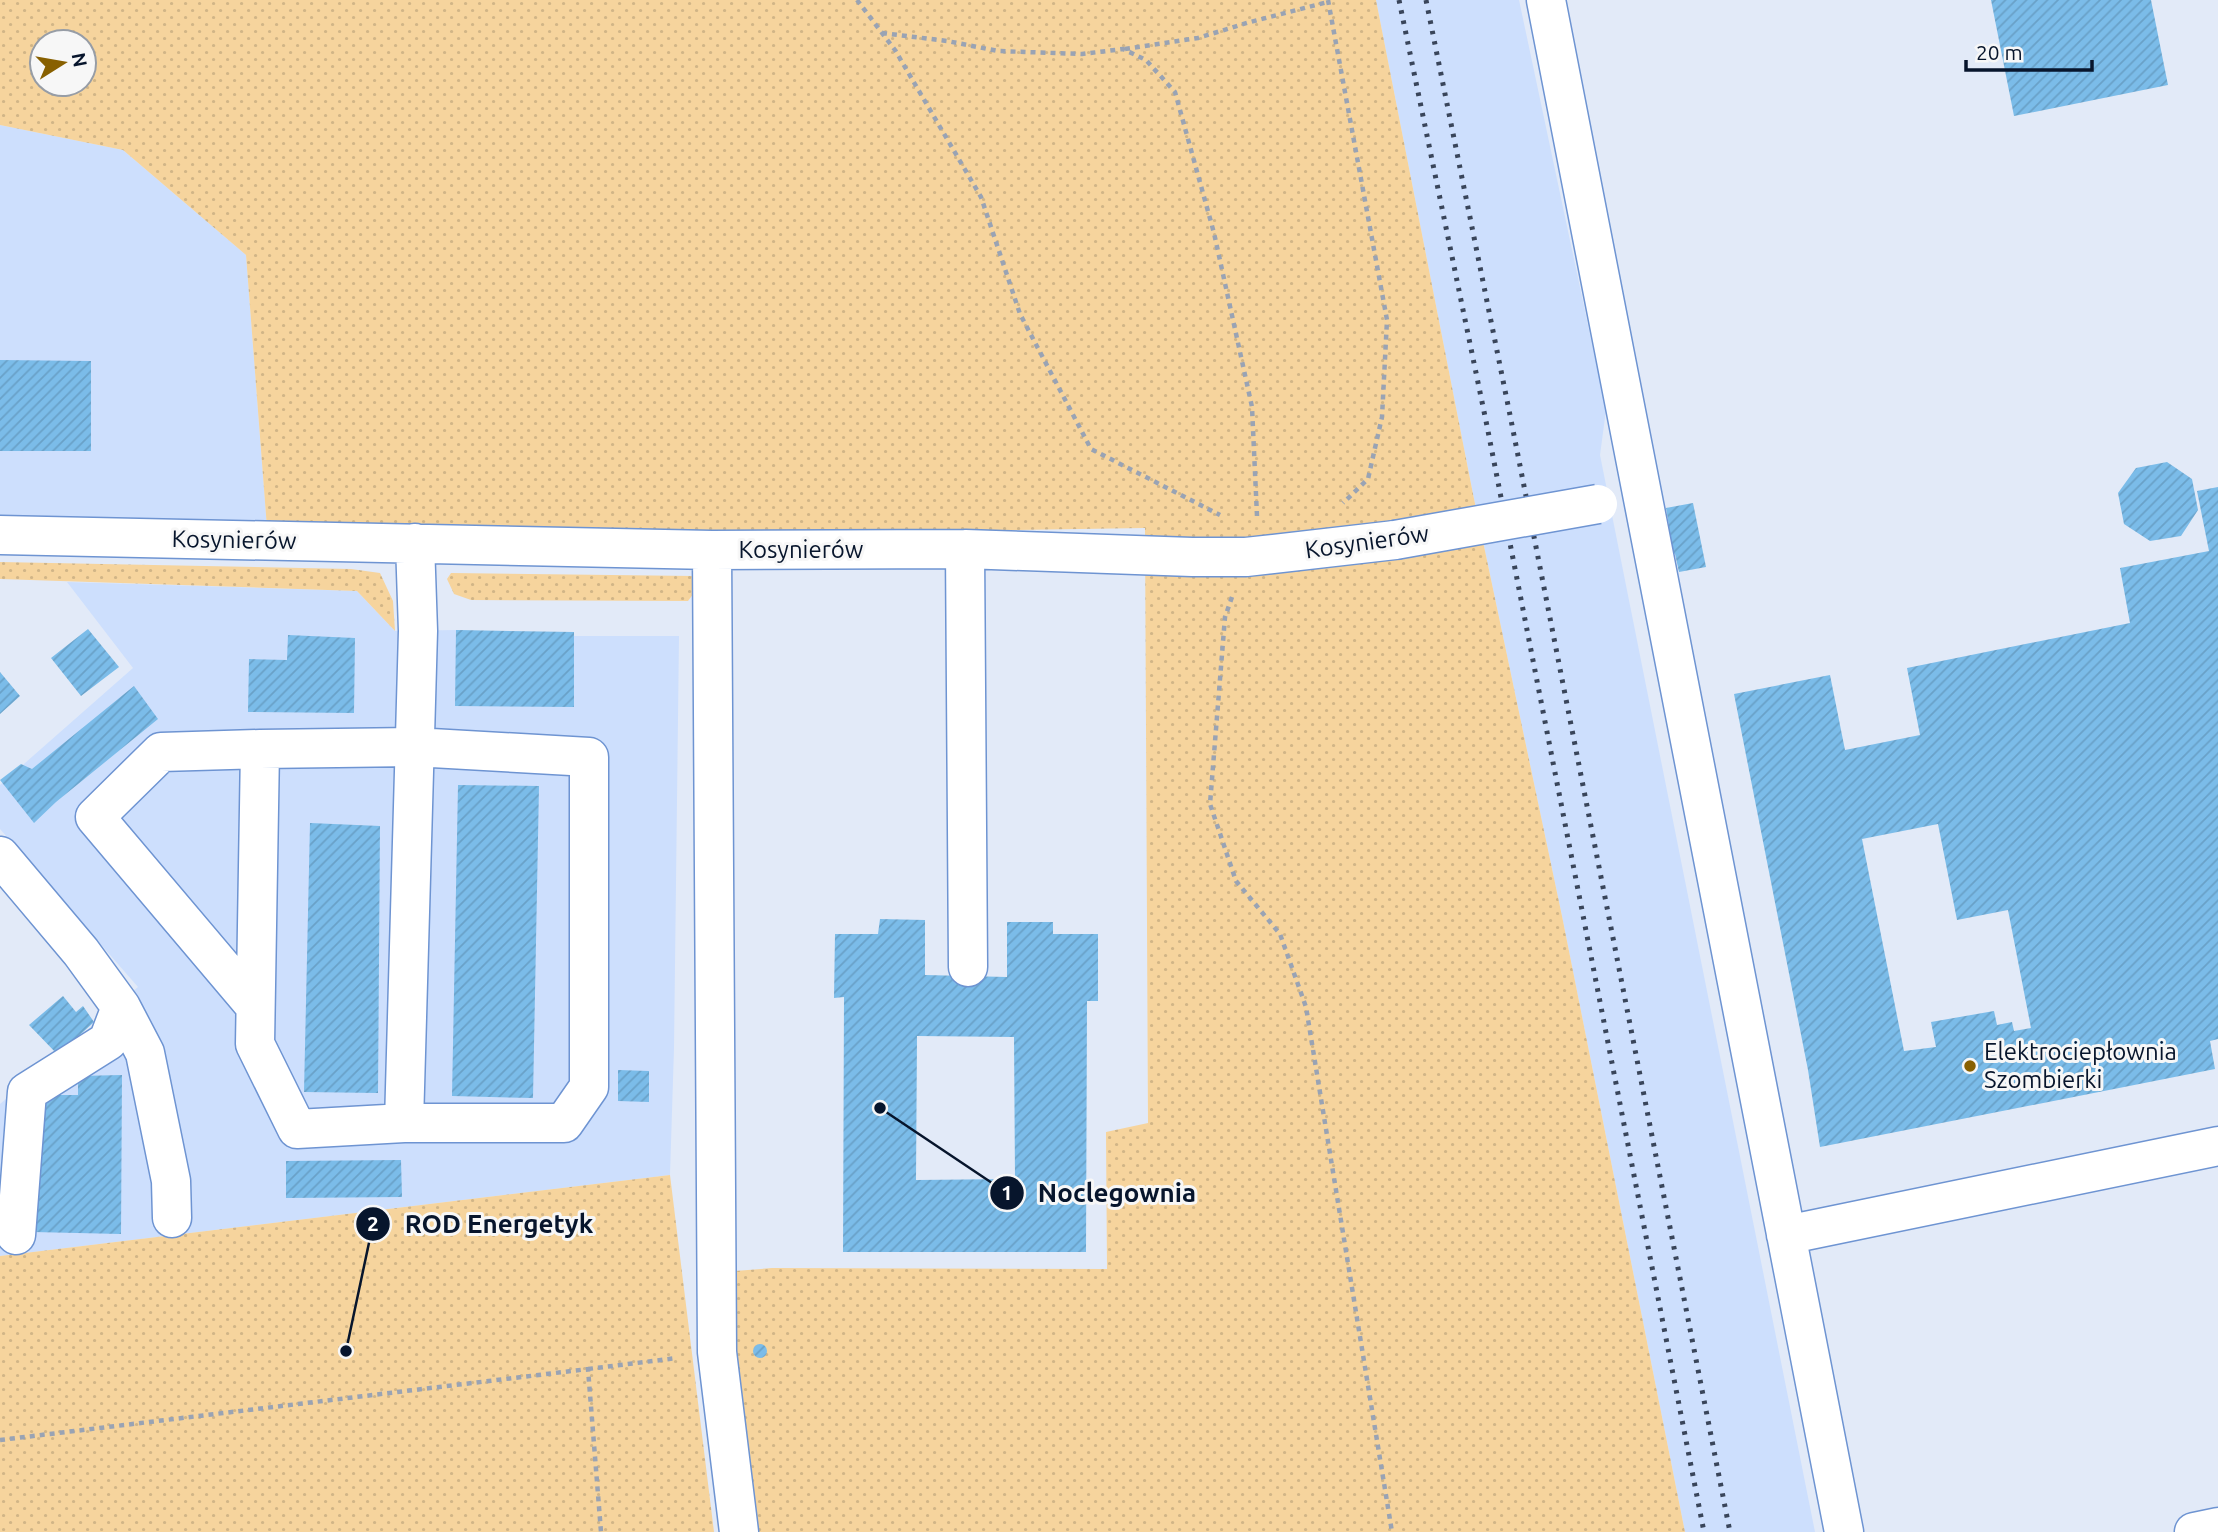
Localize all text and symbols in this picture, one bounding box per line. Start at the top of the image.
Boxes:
north arrow [28,28,98,98]
scale bar [1966,28,2092,72]
text: 20 m [1976,40,2023,64]
text: N [68,51,92,69]
street label: Kosynierów [1303,519,1431,564]
street label: Kosynierów [171,525,297,554]
street label: Kosynierów [739,536,864,563]
place label: Elektrociepłownia Szombierki [1984,1038,2177,1093]
marker: Elektrociepłownia Szombierki [1962,1058,1978,1074]
callout: Noclegownia [989,1170,1210,1217]
text: Noclegownia [1038,1178,1196,1207]
text: 1 [1001,1180,1013,1204]
callout: ROD Energetyk [356,1200,607,1247]
text: ROD Energetyk [405,1209,594,1238]
text: 2 [367,1211,379,1235]

